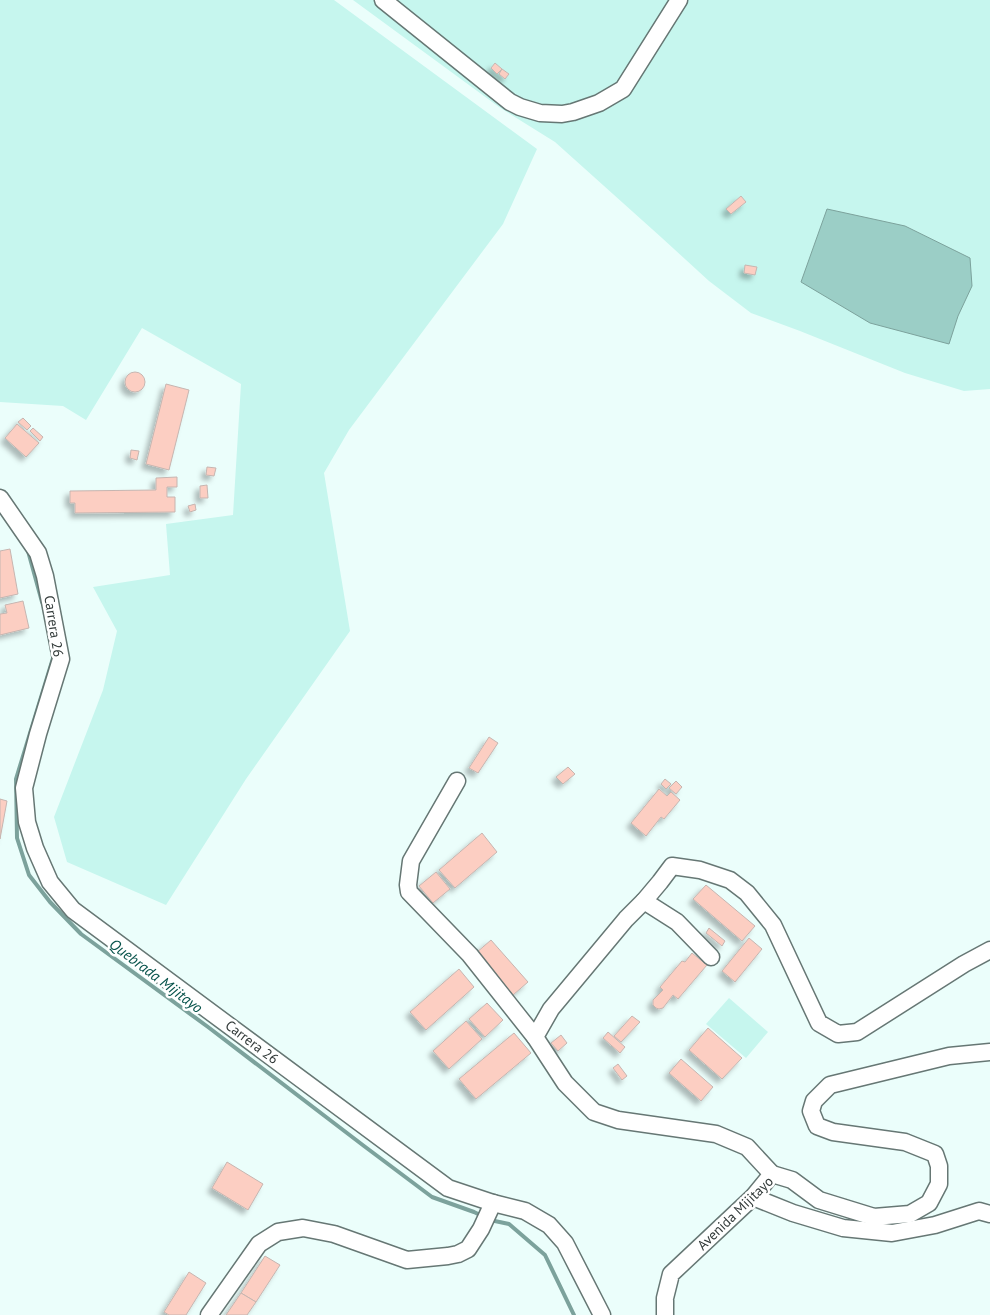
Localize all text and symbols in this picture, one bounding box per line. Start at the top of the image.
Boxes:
street label: Carrera 26 [40,594,68,658]
water label: Quebrada Mijitayo [106,934,207,1017]
street label: Carrera 26 [222,1016,282,1068]
street label: Avenida Mijitayo [693,1172,777,1254]

